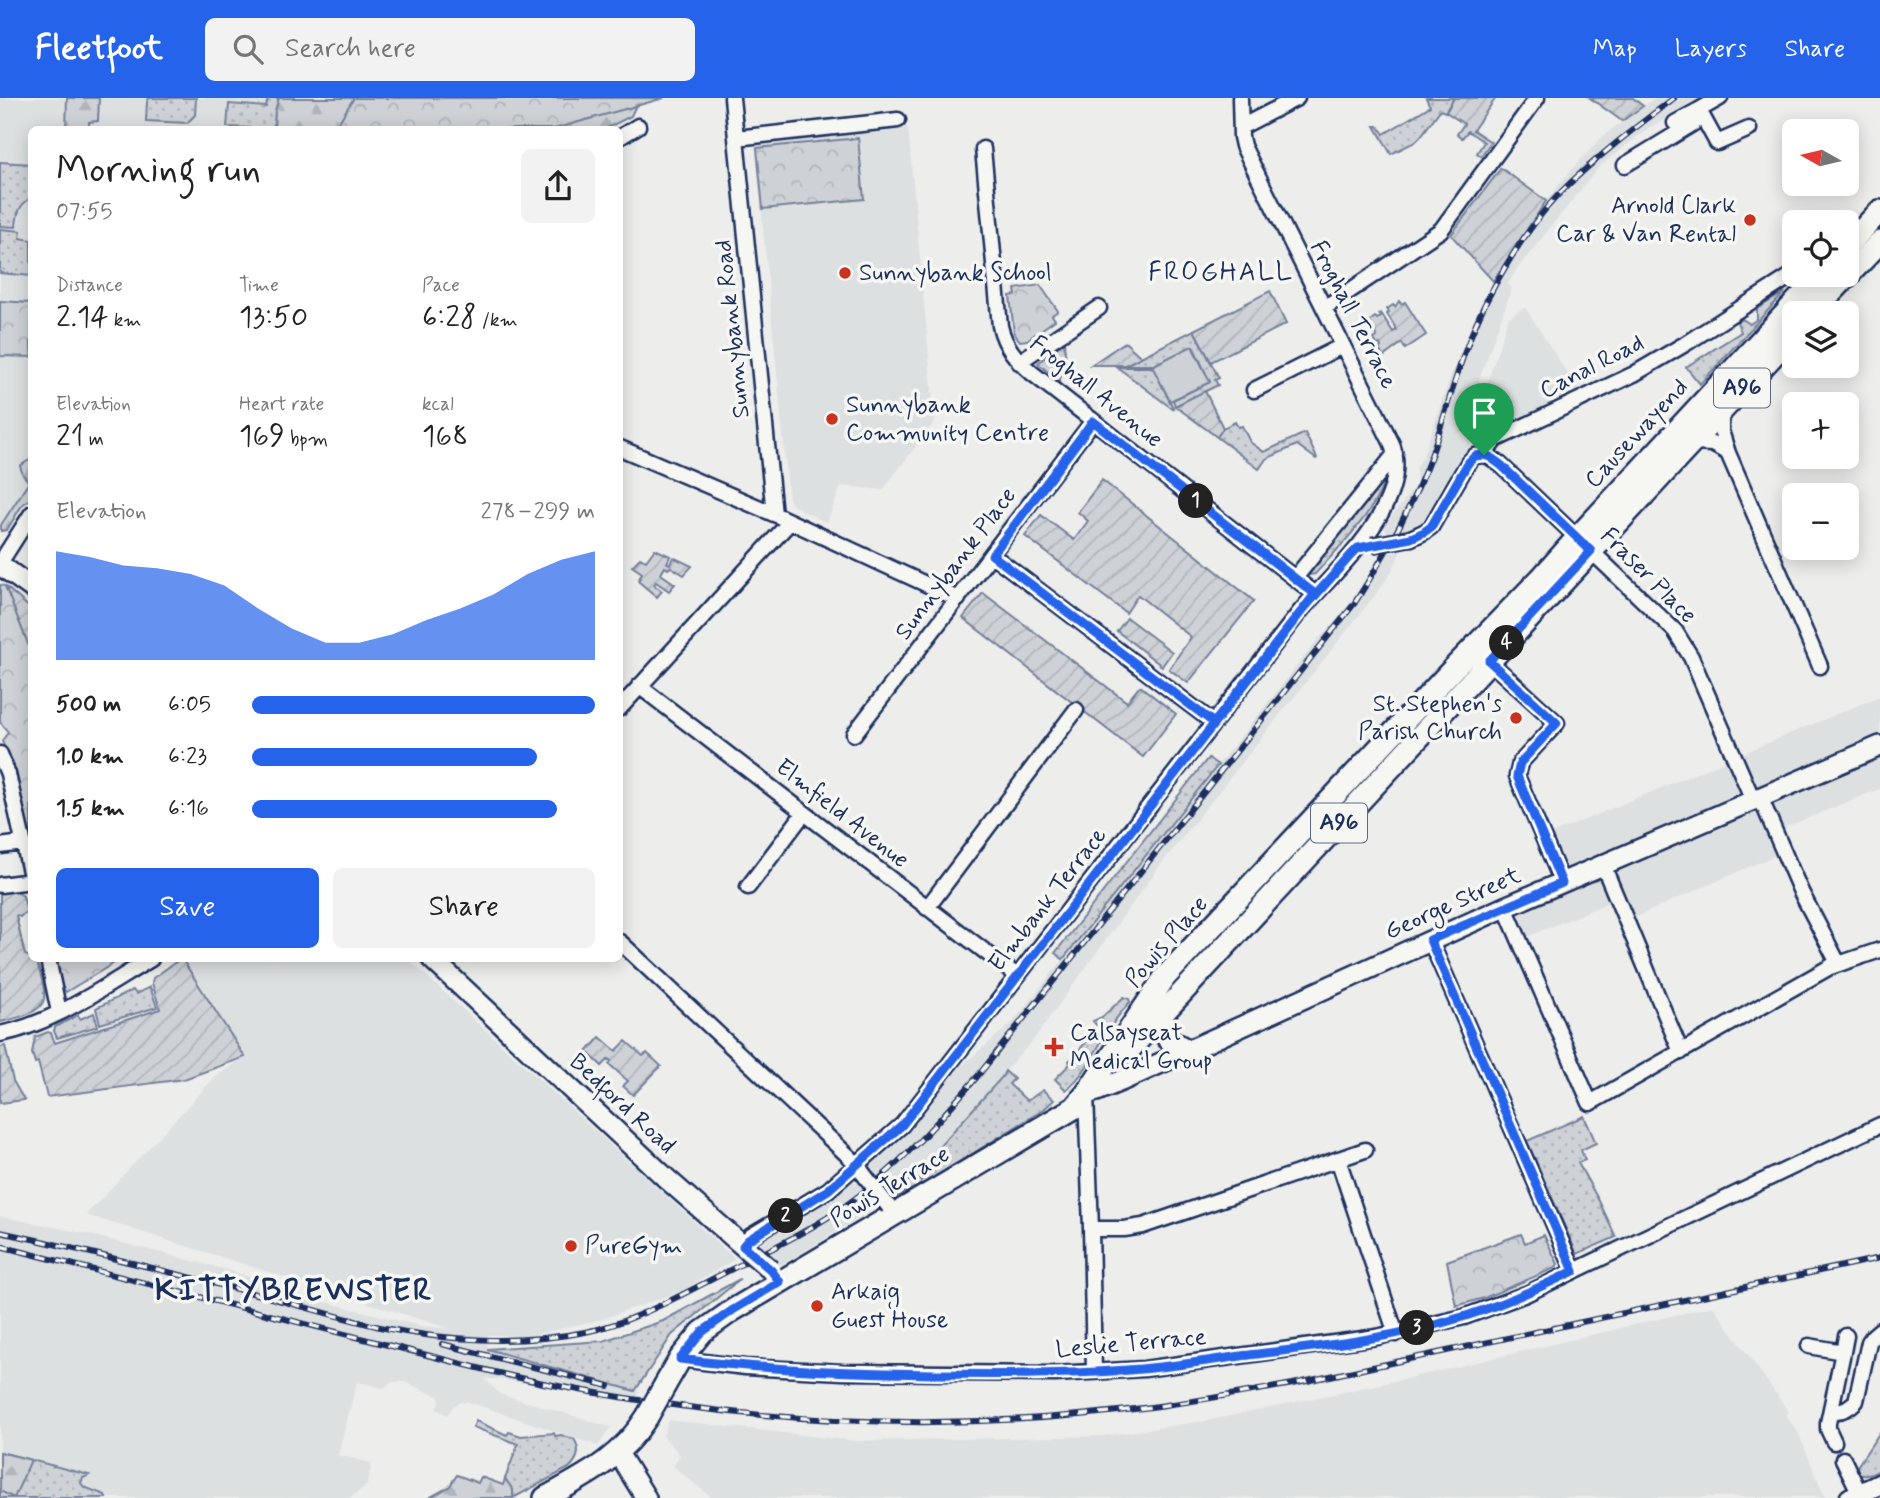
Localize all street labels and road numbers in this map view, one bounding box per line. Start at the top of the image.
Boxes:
street label: Froghall Terrace [1302,235,1404,395]
street label: Sunnybank Road [708,238,758,420]
street label: Canal Road [1535,328,1649,406]
street label: Froghall Avenue [1023,329,1169,455]
road number: A96 [1714,368,1770,408]
street label: Causewayend [1578,373,1696,495]
street label: Sunnybank Place [888,481,1024,647]
street label: Fraser Place [1593,521,1703,631]
street label: Elmfield Avenue [769,752,915,876]
road number: A96 [1311,804,1367,842]
street label: Elmbank Terrace [982,821,1114,979]
street label: George Street [1380,860,1527,950]
street label: Powis Place [1119,890,1215,994]
street label: Bedford Road [561,1047,682,1163]
street label: Powis Terrace [824,1139,956,1235]
street label: Leslie Terrace [1055,1322,1208,1366]

